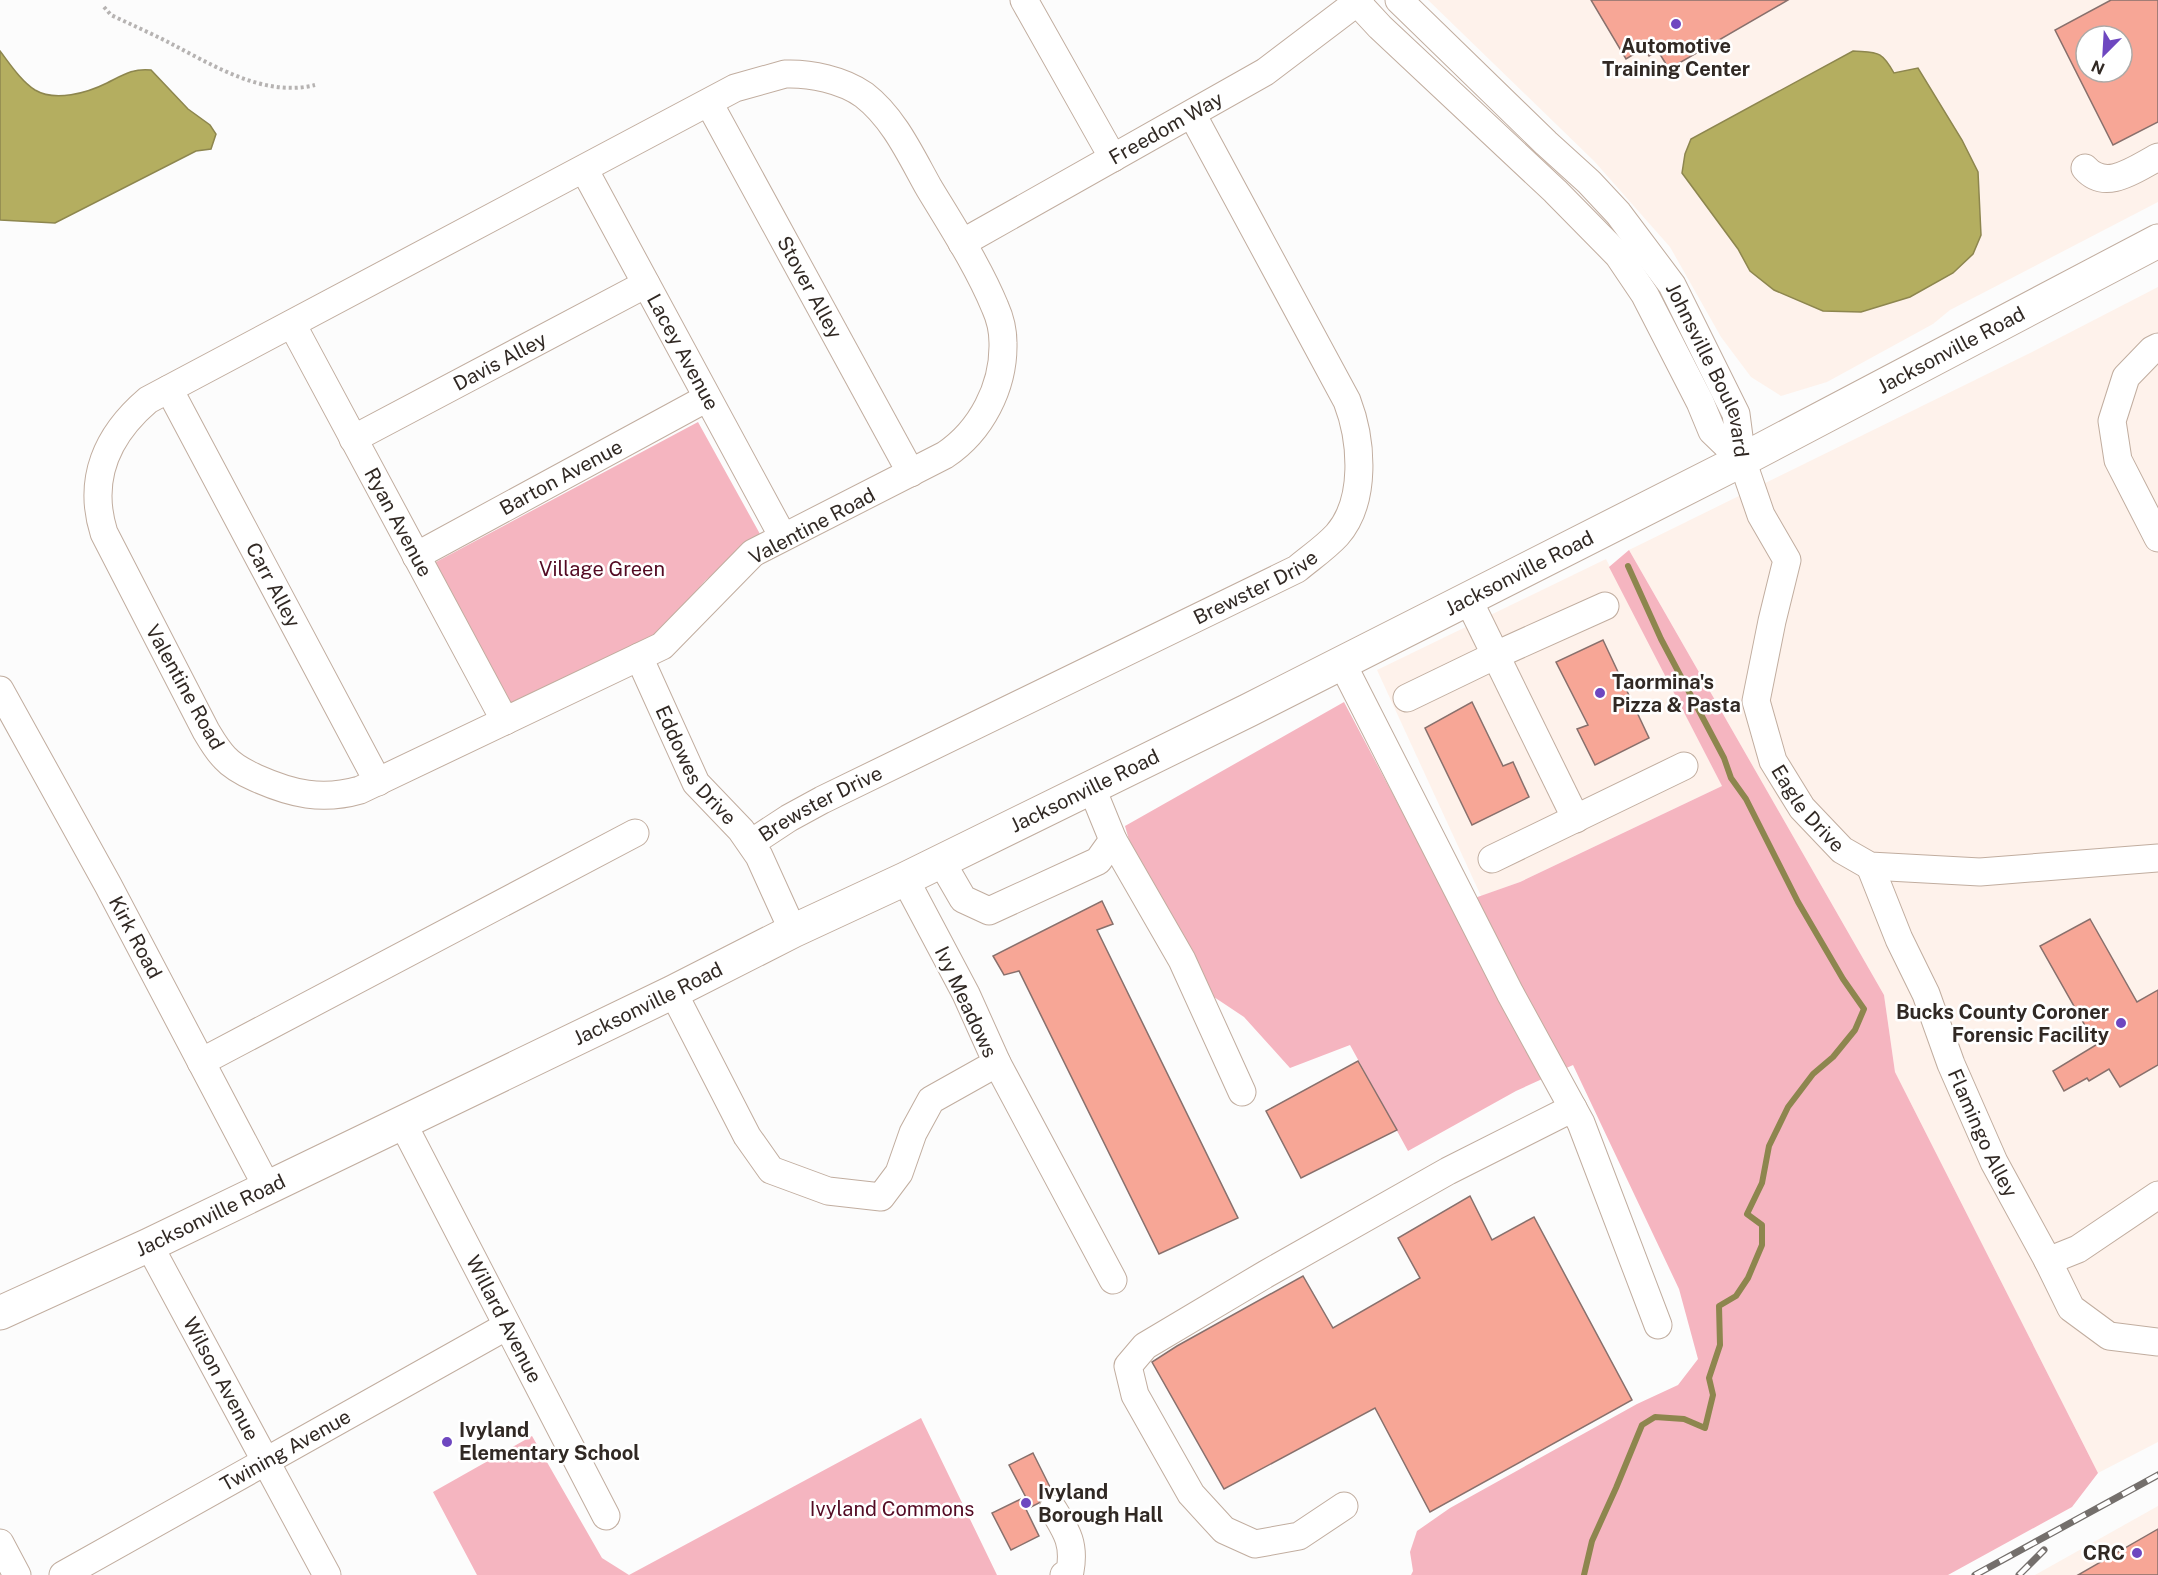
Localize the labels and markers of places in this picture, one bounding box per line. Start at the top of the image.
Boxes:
marker: Automotive Training Center [1669,17,1683,31]
place label: Automotive Training Center [1602,34,1750,81]
place label: Taormina's Pizza & Pasta [1612,670,1741,717]
marker: Taormina's Pizza & Pasta [1593,686,1607,700]
place label: Bucks County Coroner Forensic Facility [1896,1000,2109,1047]
marker: Bucks County Coroner Forensic Facility [2114,1016,2128,1030]
place label: Ivyland Elementary School [459,1418,640,1465]
marker: Ivyland Elementary School [440,1435,454,1449]
place label: Ivyland Borough Hall [1038,1480,1163,1527]
marker: Ivyland Borough Hall [1019,1496,1033,1510]
place label: CRC [2083,1541,2125,1565]
marker: CRC [2130,1546,2144,1560]

